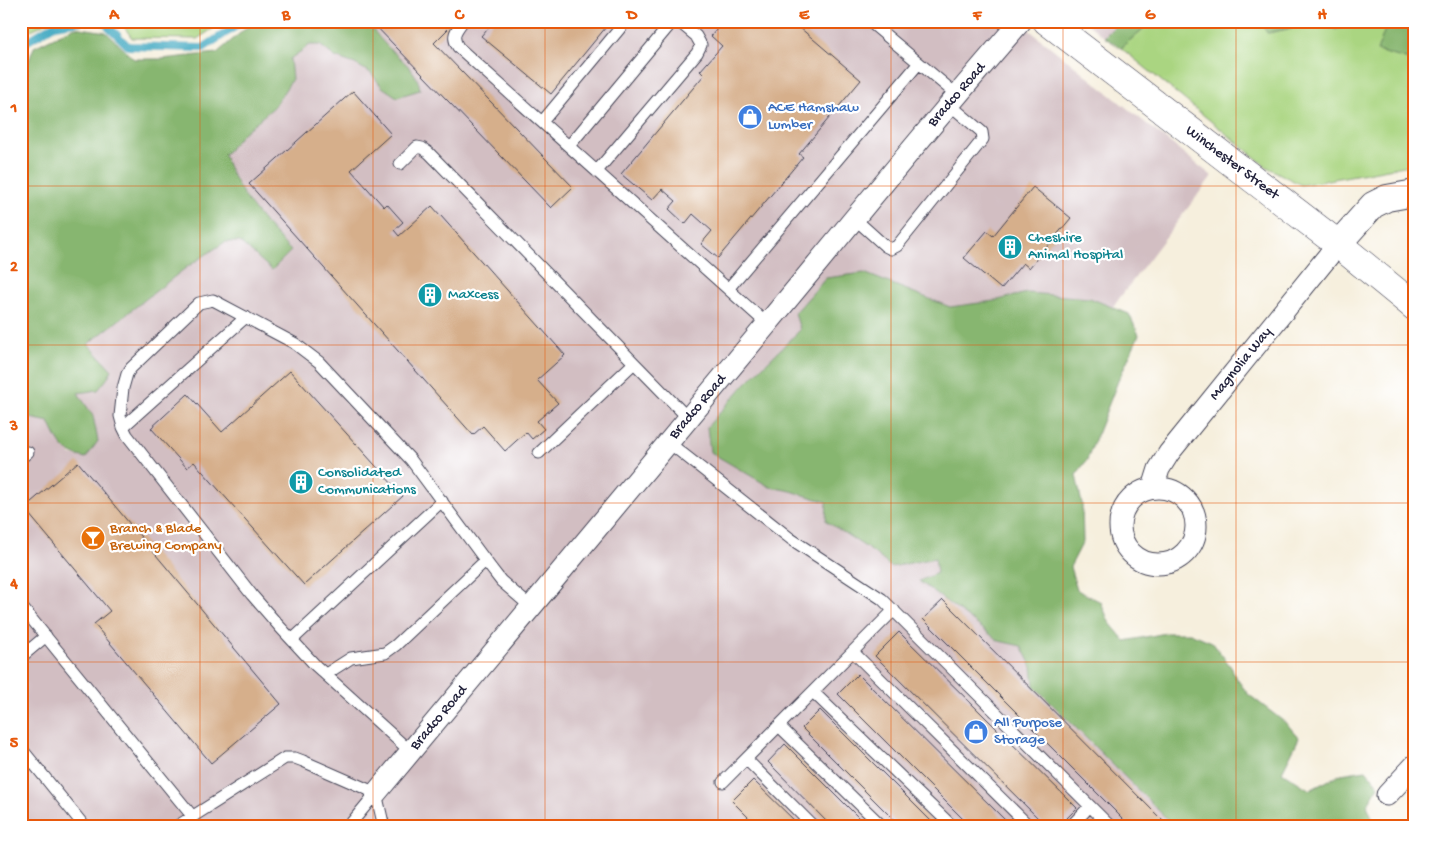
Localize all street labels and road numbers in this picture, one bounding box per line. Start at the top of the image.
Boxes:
street label: Bradco Road [924,58,991,132]
street label: Winchester Street [1182,122,1284,205]
street label: Magnolia Way [1206,323,1276,404]
street label: Bradco Road [665,370,731,444]
street label: Bradco Road [406,681,472,755]

